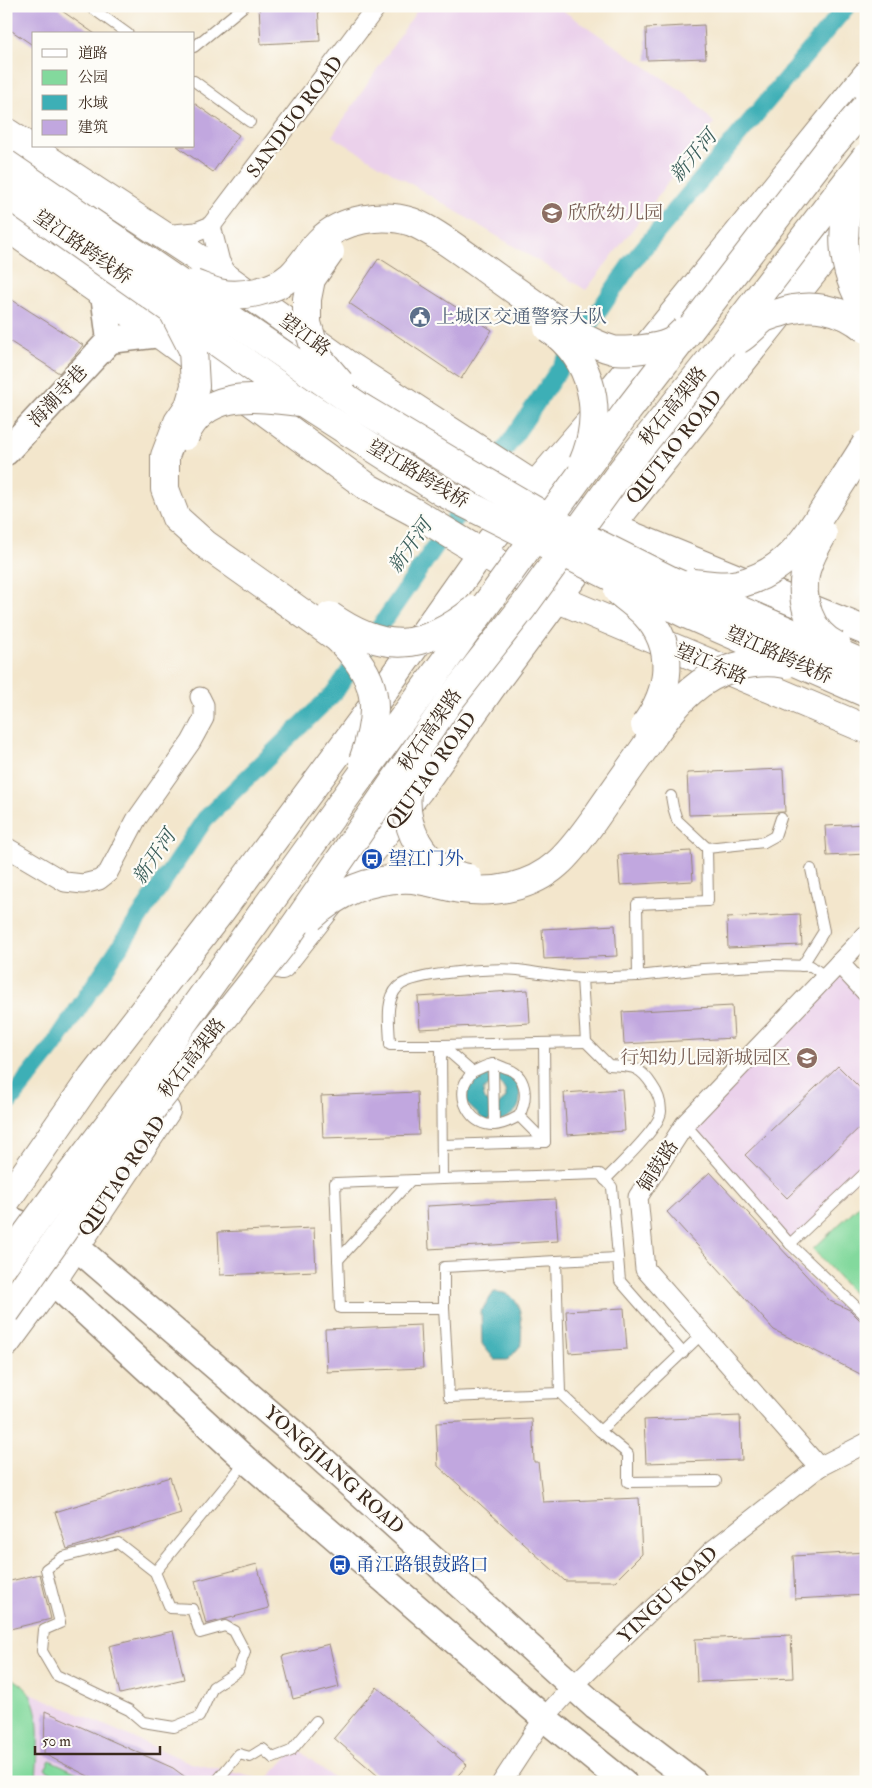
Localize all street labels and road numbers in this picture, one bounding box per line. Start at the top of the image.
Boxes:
street label: SANDUO ROAD [241,51,349,183]
street label: 望江路跨线桥 [29,204,137,290]
street label: 望江路 [275,309,335,361]
street label: 海潮寺巷 [23,360,93,432]
street label: 秋石高架路 [634,362,712,450]
street label: QIUTAO ROAD [621,385,727,509]
street label: 望江路跨线桥 [363,434,473,514]
street label: 望江路跨线桥 [722,621,836,689]
street label: 望江东路 [671,638,751,690]
street label: 秋石高架路 [393,684,467,776]
street label: QIUTAO ROAD [380,707,482,835]
street label: 秋石高架路 [153,1013,231,1103]
street label: QIUTAO ROAD [73,1111,171,1241]
street label: 铜鼓路 [632,1136,684,1196]
street label: YONGJIANG ROAD [259,1401,409,1539]
street label: YINGU ROAD [613,1541,723,1649]

